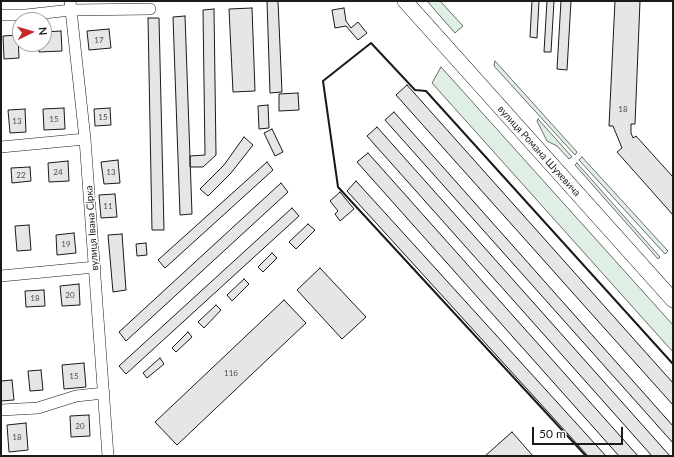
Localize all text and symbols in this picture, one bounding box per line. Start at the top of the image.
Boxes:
north arrow [12,12,52,52]
text: N [37,26,50,36]
house number: 17 [94,35,104,45]
street label: вулиця Романа Шухевича [495,103,583,199]
house number: 18 [618,104,628,114]
house number: 15 [98,112,108,122]
house number: 15 [49,114,59,124]
house number: 13 [12,116,22,126]
house number: 24 [53,167,63,177]
house number: 13 [106,167,116,177]
house number: 22 [16,170,26,180]
street label: вулиця Івана Сірка [83,185,101,271]
house number: 11 [103,201,113,211]
house number: 19 [61,239,71,249]
house number: 20 [65,290,75,300]
house number: 18 [30,293,40,303]
house number: 11б [224,368,238,378]
house number: 15 [69,371,79,381]
scale bar [534,419,625,445]
house number: 20 [75,421,85,431]
text: 50 m [539,426,566,441]
house number: 18 [12,432,22,442]

